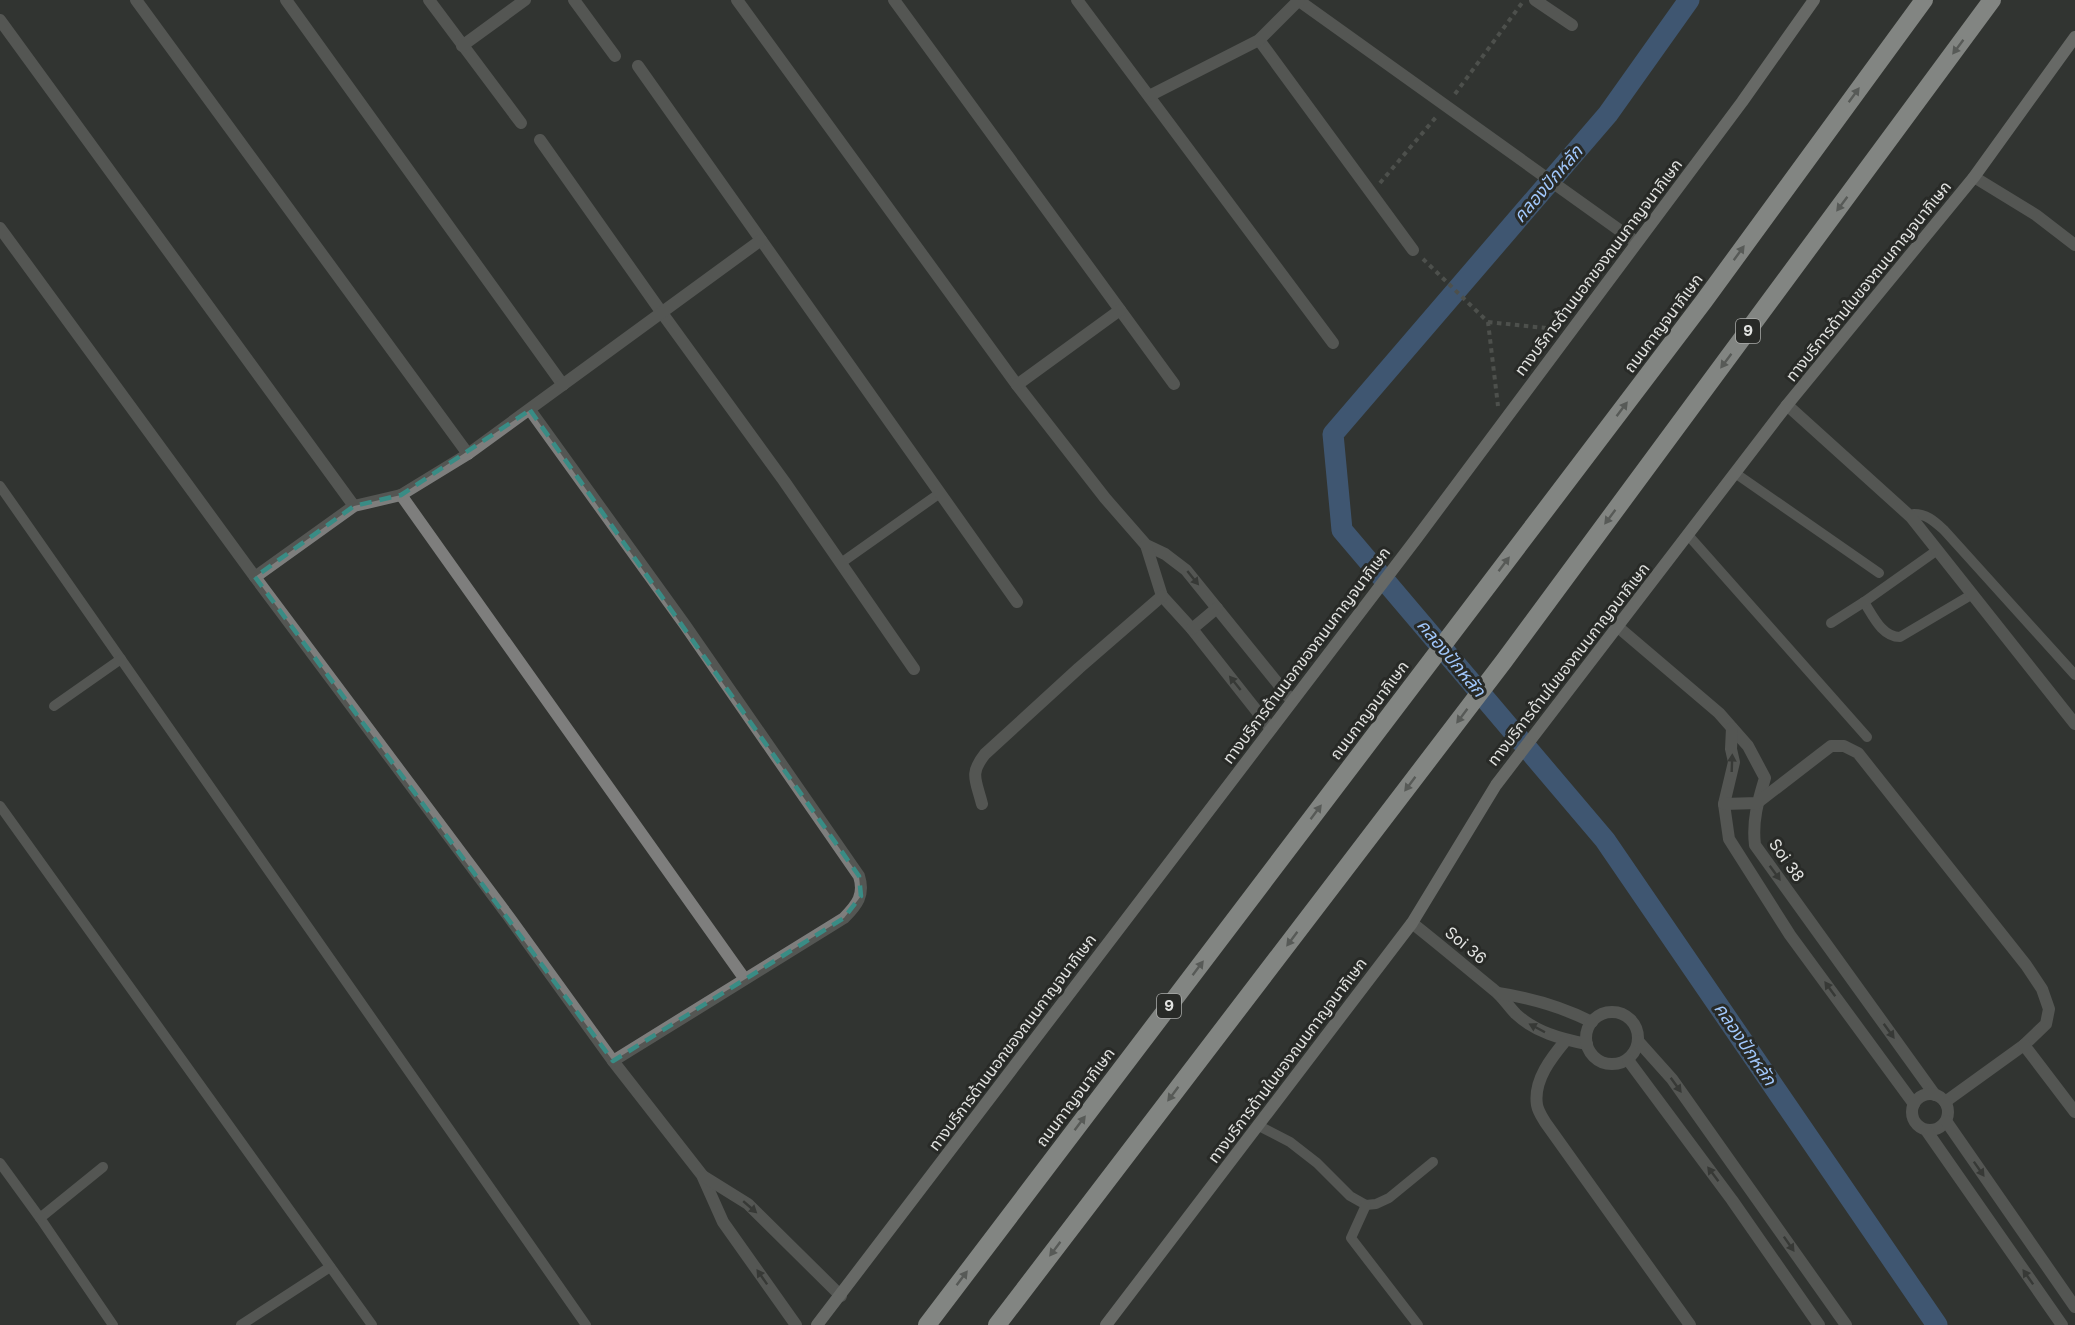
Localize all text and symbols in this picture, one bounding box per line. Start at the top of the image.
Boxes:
one-way arrow [1952,39,1964,55]
one-way arrow [1848,88,1860,103]
water label: คลองปักหลัก [1509,140,1587,226]
street label: ทางบริการด้านนอกของถนนกาญจนาภิเษก [1510,155,1686,379]
street label: ทางบริการด้านในของถนนกาญจนาภิเษก [1781,177,1955,385]
one-way arrow [1836,196,1848,212]
one-way arrow [1733,245,1745,260]
street label: ถนนกาญจนาภิเษก [1620,270,1706,376]
road number: 9 [1736,319,1760,343]
one-way arrow [1720,352,1732,368]
one-way arrow [1616,401,1628,416]
one-way arrow [1604,509,1616,525]
street label: ทางบริการด้านนอกของถนนกาญจนาภิเษก [1218,543,1394,767]
one-way arrow [1498,556,1511,572]
street label: ทางบริการด้านในของถนนกาญจนาภิเษก [1483,559,1653,769]
one-way arrow [1186,570,1199,586]
water label: คลองปักหลัก [1413,615,1491,702]
street label: ถนนกาญจนาภิเษก [1326,657,1412,763]
one-way arrow [1228,675,1241,691]
one-way arrow [1456,708,1468,723]
one-way arrow [1727,753,1736,772]
one-way arrow [1404,776,1416,791]
one-way arrow [1310,805,1322,821]
street label: Soi 38 [1765,835,1809,885]
one-way arrow [1769,865,1781,880]
street label: Soi 36 [1441,922,1491,968]
street label: ทางบริการด้านนอกของถนนกาญจนาภิเษก [924,930,1100,1154]
one-way arrow [1286,931,1298,946]
street label: ทางบริการด้านในของถนนกาญจนาภิเษก [1203,953,1371,1167]
one-way arrow [1192,960,1204,975]
one-way arrow [1824,981,1836,996]
road number: 9 [1157,994,1181,1018]
water label: คลองปักหลัก [1710,999,1781,1090]
one-way arrow [1528,1023,1545,1033]
one-way arrow [1883,1023,1895,1039]
street label: ถนนกาญจนาภิเษก [1032,1044,1118,1150]
one-way arrow [1670,1076,1682,1092]
one-way arrow [1168,1086,1180,1101]
one-way arrow [1074,1115,1087,1131]
one-way arrow [1973,1160,1985,1176]
one-way arrow [1707,1167,1719,1182]
one-way arrow [742,1200,757,1213]
one-way arrow [1783,1235,1795,1251]
one-way arrow [1049,1240,1061,1256]
one-way arrow [2023,1269,2034,1285]
one-way arrow [756,1270,768,1286]
one-way arrow [956,1271,968,1286]

